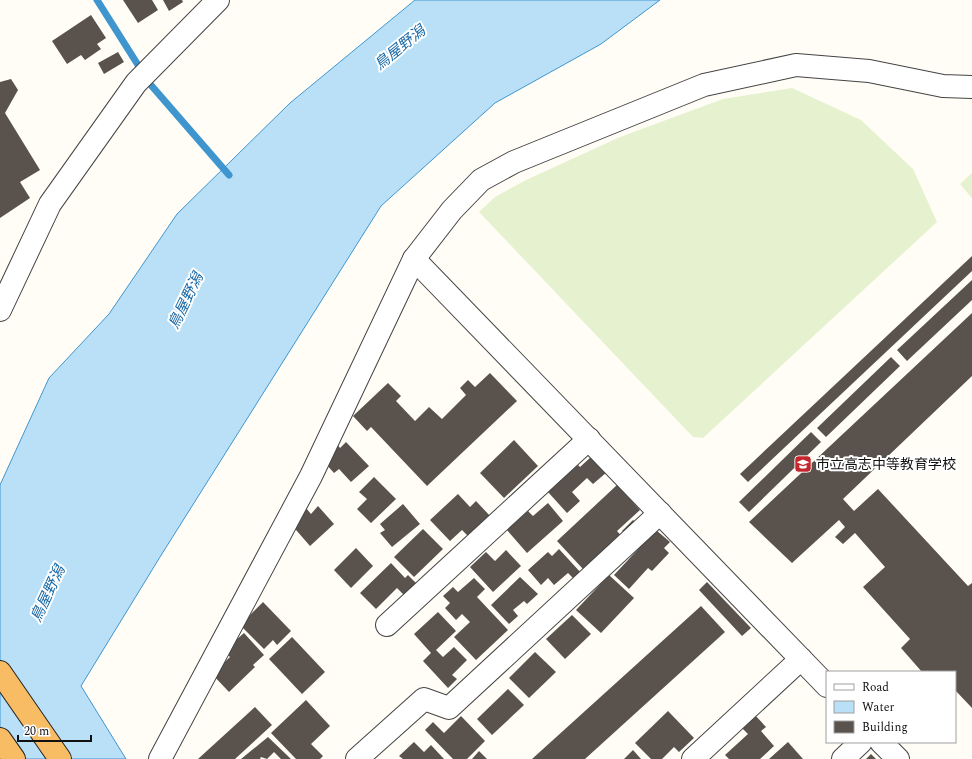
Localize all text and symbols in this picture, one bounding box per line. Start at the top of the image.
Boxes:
water label: 鳥屋野潟 [369,19,432,76]
water label: 鳥屋野潟 [163,267,210,333]
school or university icon: 市立高志中等教育学校 [793,454,813,474]
place label: 市立高志中等教育学校 [816,454,956,475]
water label: 鳥屋野潟 [25,560,72,626]
legend [826,671,956,743]
text: Road [862,678,889,697]
text: Water [862,698,894,717]
scale bar [18,717,91,743]
text: Building [862,718,908,737]
text: 20 m [24,722,49,741]

